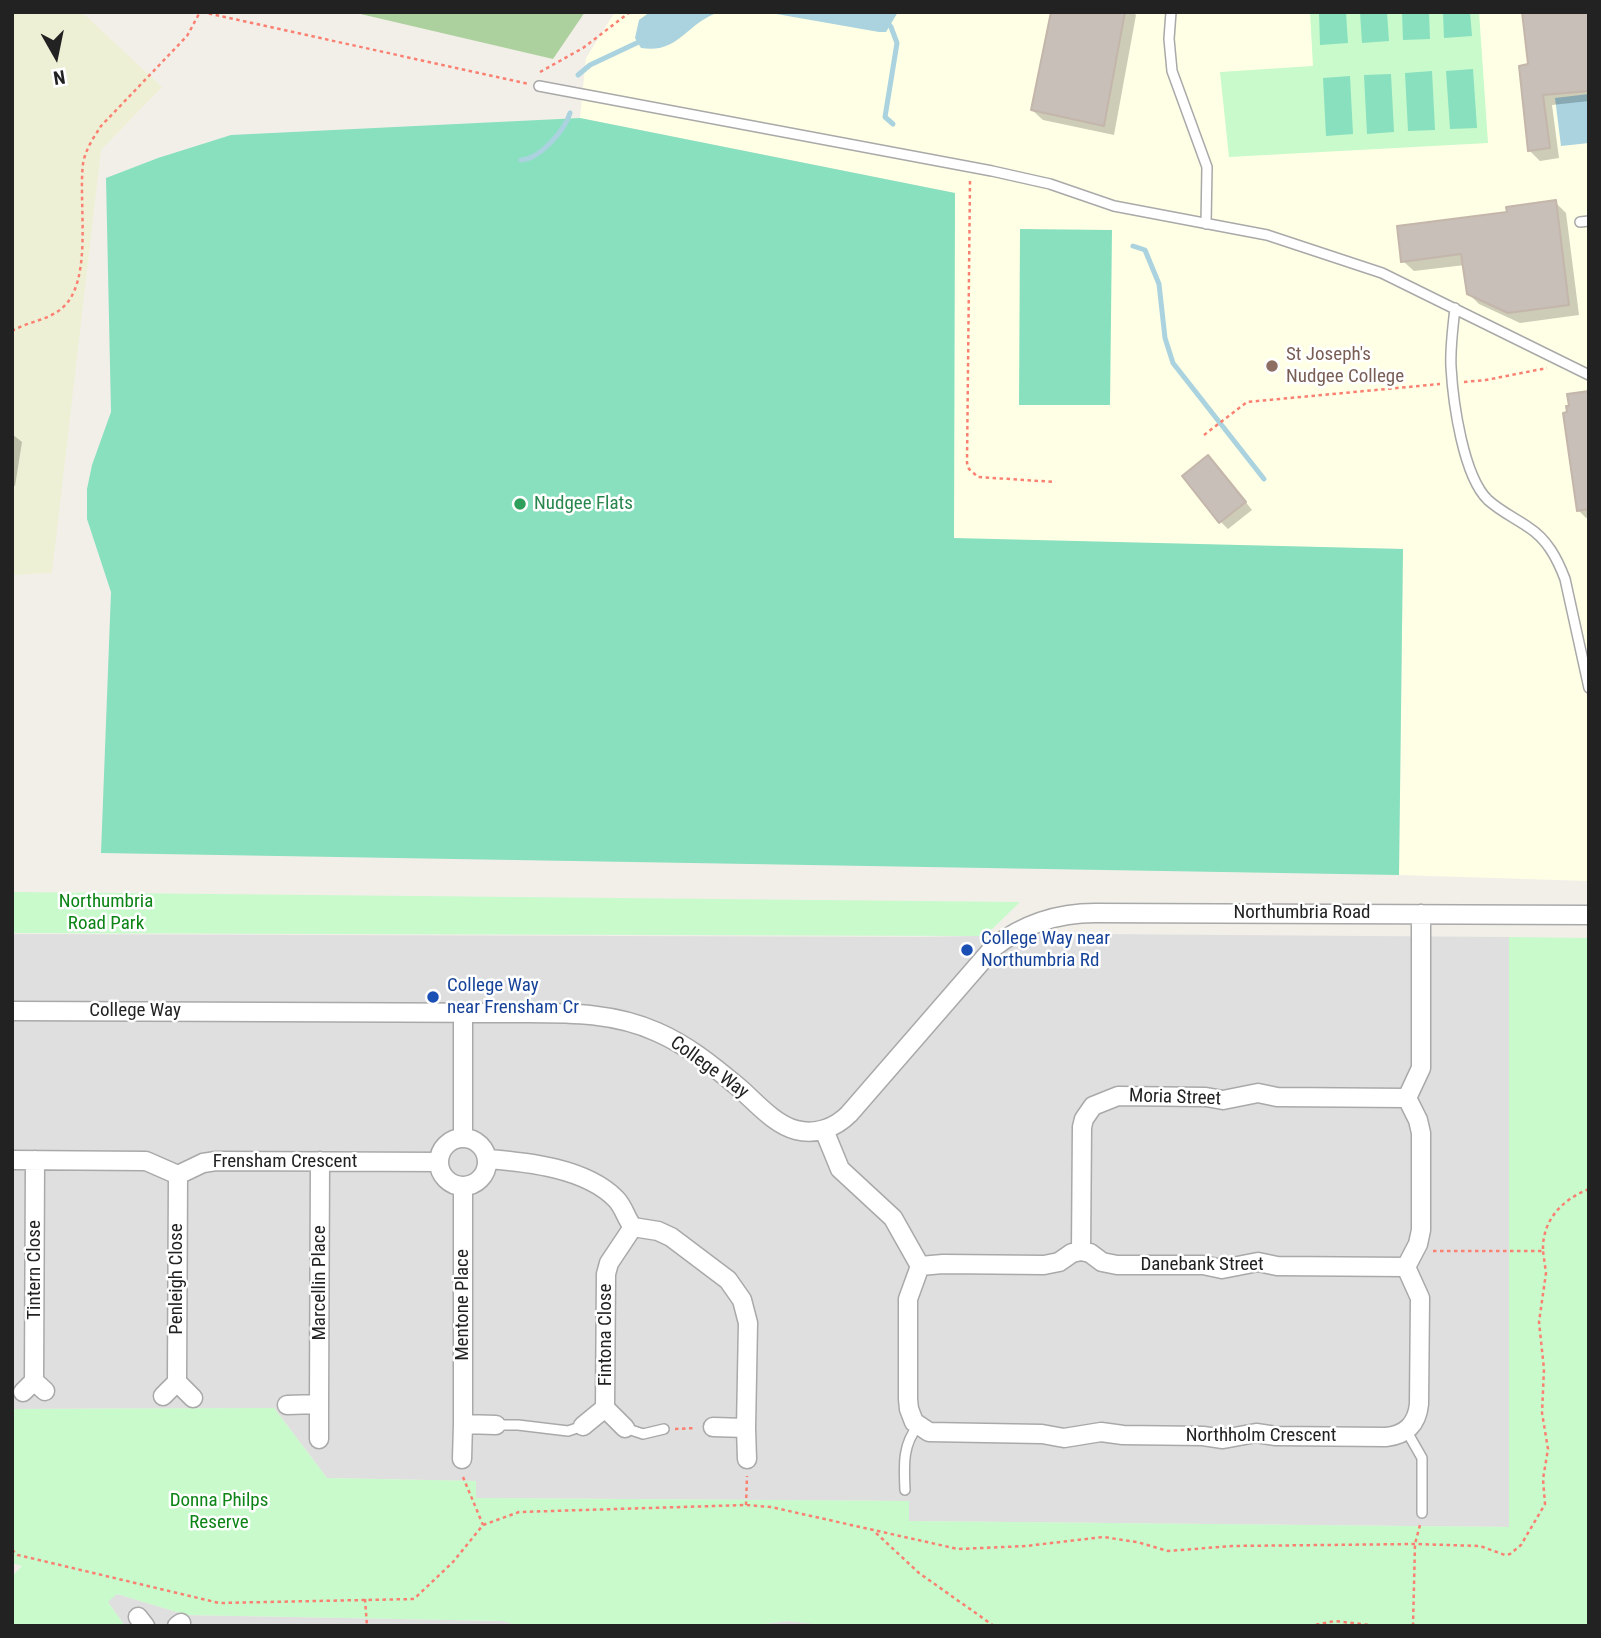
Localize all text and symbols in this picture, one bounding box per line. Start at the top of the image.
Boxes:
north arrow [21,21,91,91]
text: N [52,65,67,90]
place label: St Joseph's Nudgee College [1286,344,1404,388]
marker: St Joseph's Nudgee College [1264,358,1280,374]
place label: Nudgee Flats [534,493,633,515]
marker: Nudgee Flats [512,496,528,512]
park label: Northumbria Road Park [59,891,153,935]
street label: Northumbria Road [1234,902,1370,924]
place label: College Way near Northumbria Rd [981,928,1110,972]
marker: College Way near Northumbria Rd [959,942,975,958]
place label: College Way near Frensham Cr [447,975,579,1019]
marker: College Way near Frensham Cr [425,989,441,1005]
street label: College Way [89,1000,181,1022]
street label: College Way [665,1032,753,1104]
street label: Moria Street [1129,1085,1221,1111]
street label: Frensham Crescent [213,1151,357,1173]
street label: Tintern Close [24,1220,46,1320]
street label: Penleigh Close [166,1223,188,1335]
street label: Marcellin Place [309,1225,331,1341]
street label: Mentone Place [452,1249,474,1361]
street label: Danebank Street [1140,1254,1264,1276]
street label: Fintona Close [595,1284,617,1386]
street label: Northholm Crescent [1186,1425,1336,1447]
park label: Donna Philps Reserve [170,1490,268,1534]

